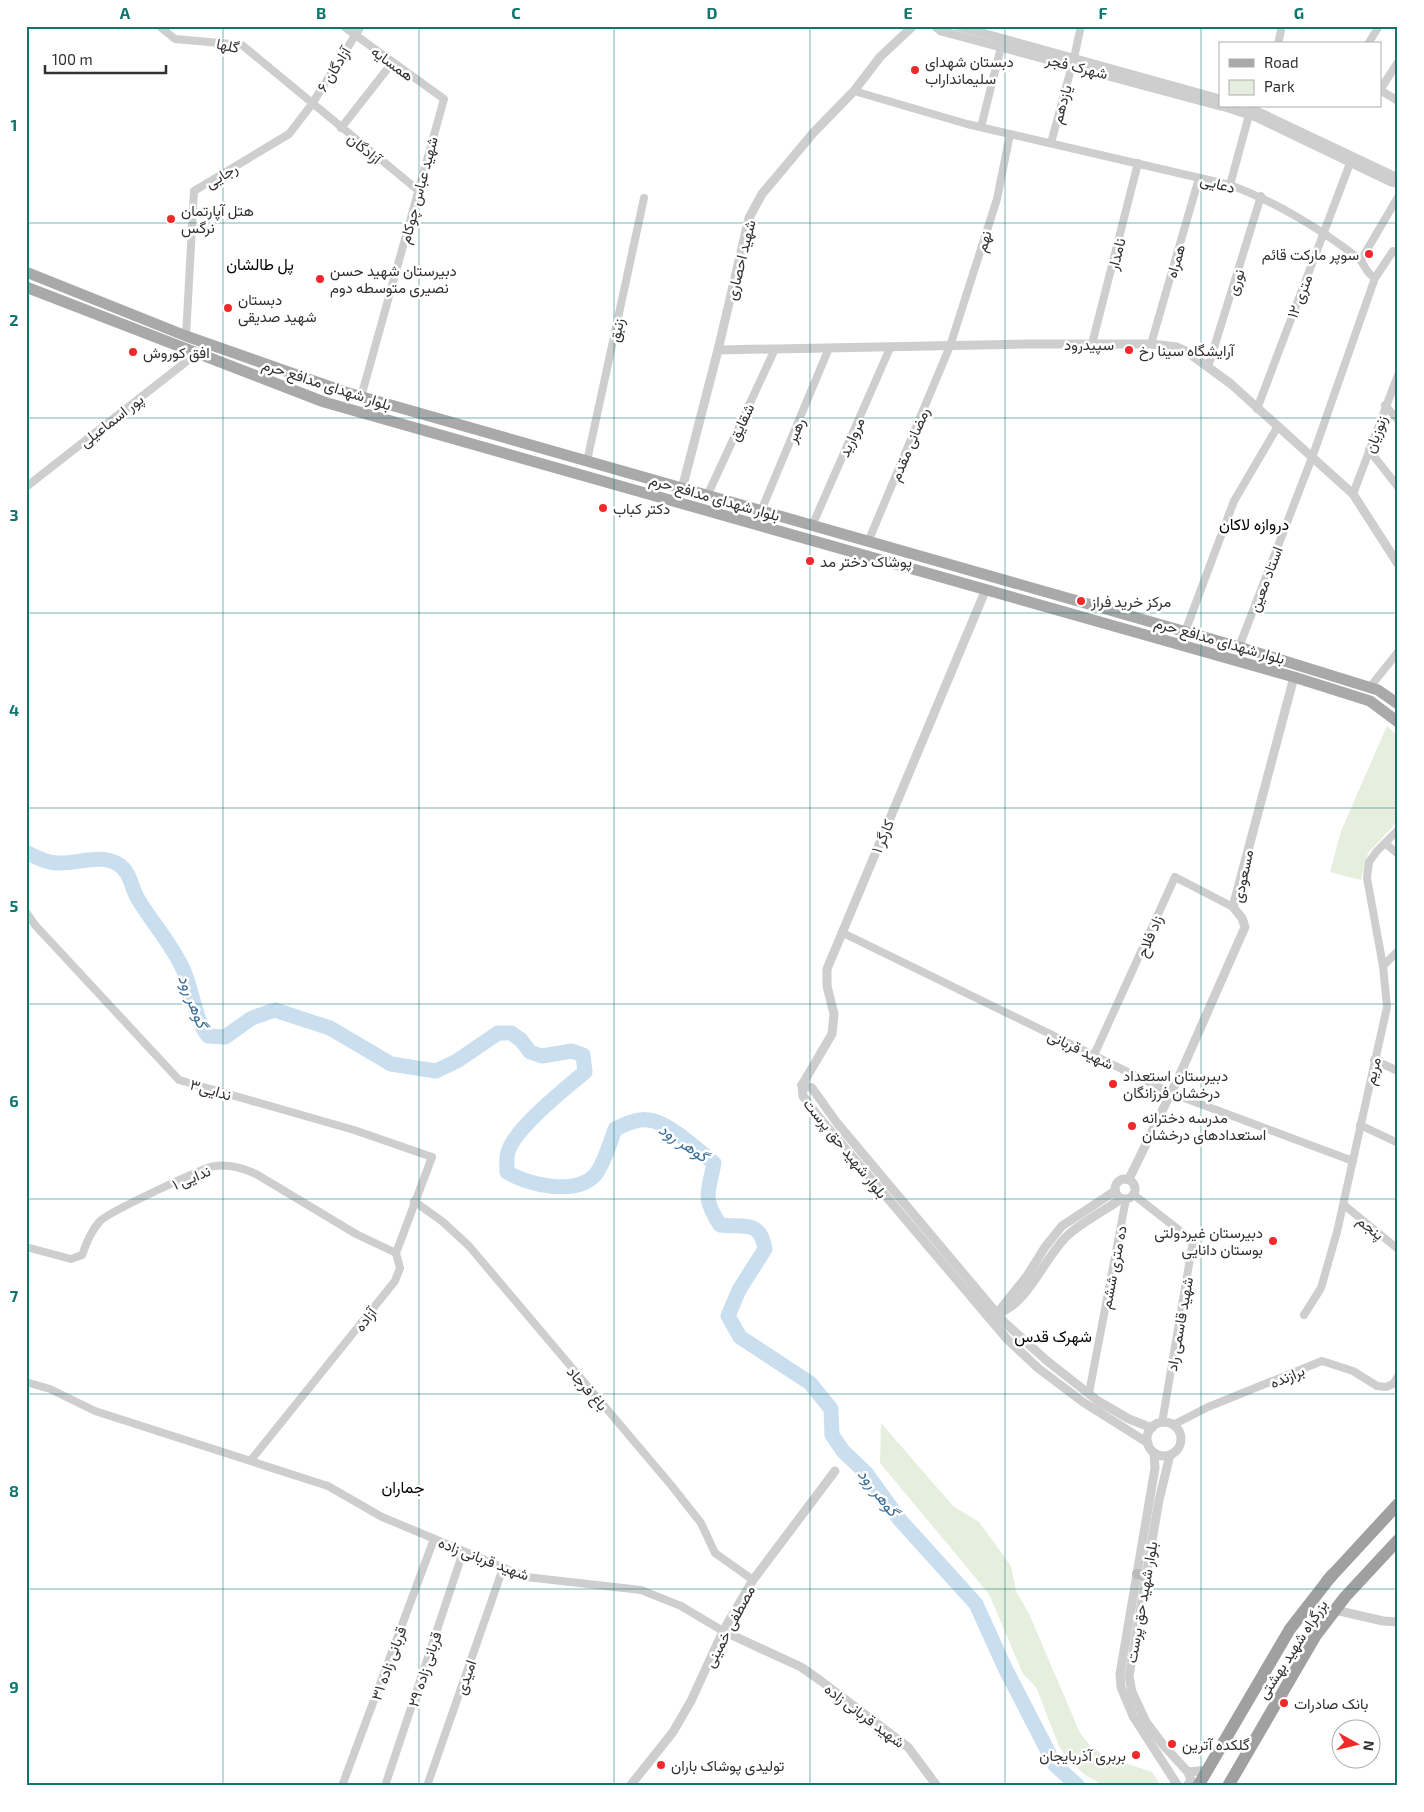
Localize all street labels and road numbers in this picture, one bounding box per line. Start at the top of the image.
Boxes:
street label: گلها [215,34,241,57]
street label: آزادگان ۶ [312,42,355,95]
street label: همسایه [368,42,418,85]
street label: شهرک فجر [1043,49,1110,83]
street label: یازدهم [1047,83,1077,126]
street label: آزادگان [344,129,387,169]
street label: شهید عباس چوکام [395,134,443,246]
street label: رجایی [202,158,241,193]
street label: دعایی [1198,170,1237,198]
street label: شهید احصاری [721,218,761,303]
street label: نهم [971,228,997,254]
street label: نامدار [1103,236,1130,273]
street label: همراه [1162,242,1189,280]
street label: نوری [1222,267,1250,298]
street label: ۱۲ متری [1282,272,1317,321]
street label: زنبق [605,316,629,344]
street label: سپیدرود [1064,335,1114,355]
street label: بلوار شهدای مدافع حرم [259,355,394,416]
street label: پور اسماعیلی [75,389,148,452]
street label: شقایق [725,400,759,445]
street label: رمضانی مقدم [885,404,934,484]
street label: زنوزیان [1360,413,1391,456]
street label: مروارید [834,414,869,460]
street label: رهبر [781,415,809,447]
street label: بلوار شهدای مدافع حرم [647,470,782,527]
street label: استاد معین [1244,544,1288,615]
street label: بلوار شهدای مدافع حرم [1152,613,1287,670]
street label: کارگر ۱ [867,816,898,856]
street label: مسعودی [1228,848,1258,905]
street label: زاد فلاح [1132,912,1169,961]
street label: شهید قربانی [1044,1025,1117,1074]
street label: مریم [1360,1055,1386,1087]
street label: ندایی۳ [188,1075,234,1105]
street label: بلوار شهید حق پرست [799,1094,892,1203]
street label: ندایی ۱ [169,1161,214,1195]
street label: پنجم [1353,1211,1388,1245]
street label: ده متری ششم [1096,1224,1132,1311]
street label: شهید قاسمی راد [1162,1275,1198,1373]
street label: آزاده [350,1302,382,1335]
street label: برازنده [1267,1361,1307,1392]
street label: باغ فرجاد [562,1362,612,1416]
street label: شهید قربانی زاده [435,1532,532,1585]
street label: بلوار شهید حق پرست [1121,1540,1163,1665]
street label: مصطفی خمینی [700,1582,760,1671]
street label: بزرگراه شهید بهشتی [1253,1596,1332,1703]
street label: قربانی زاده ۳۱ [366,1623,412,1703]
street label: قربانی زاده ۲۹ [403,1629,447,1710]
street label: امیدی [451,1657,481,1697]
street label: شهید قربانی زاده [820,1679,909,1753]

